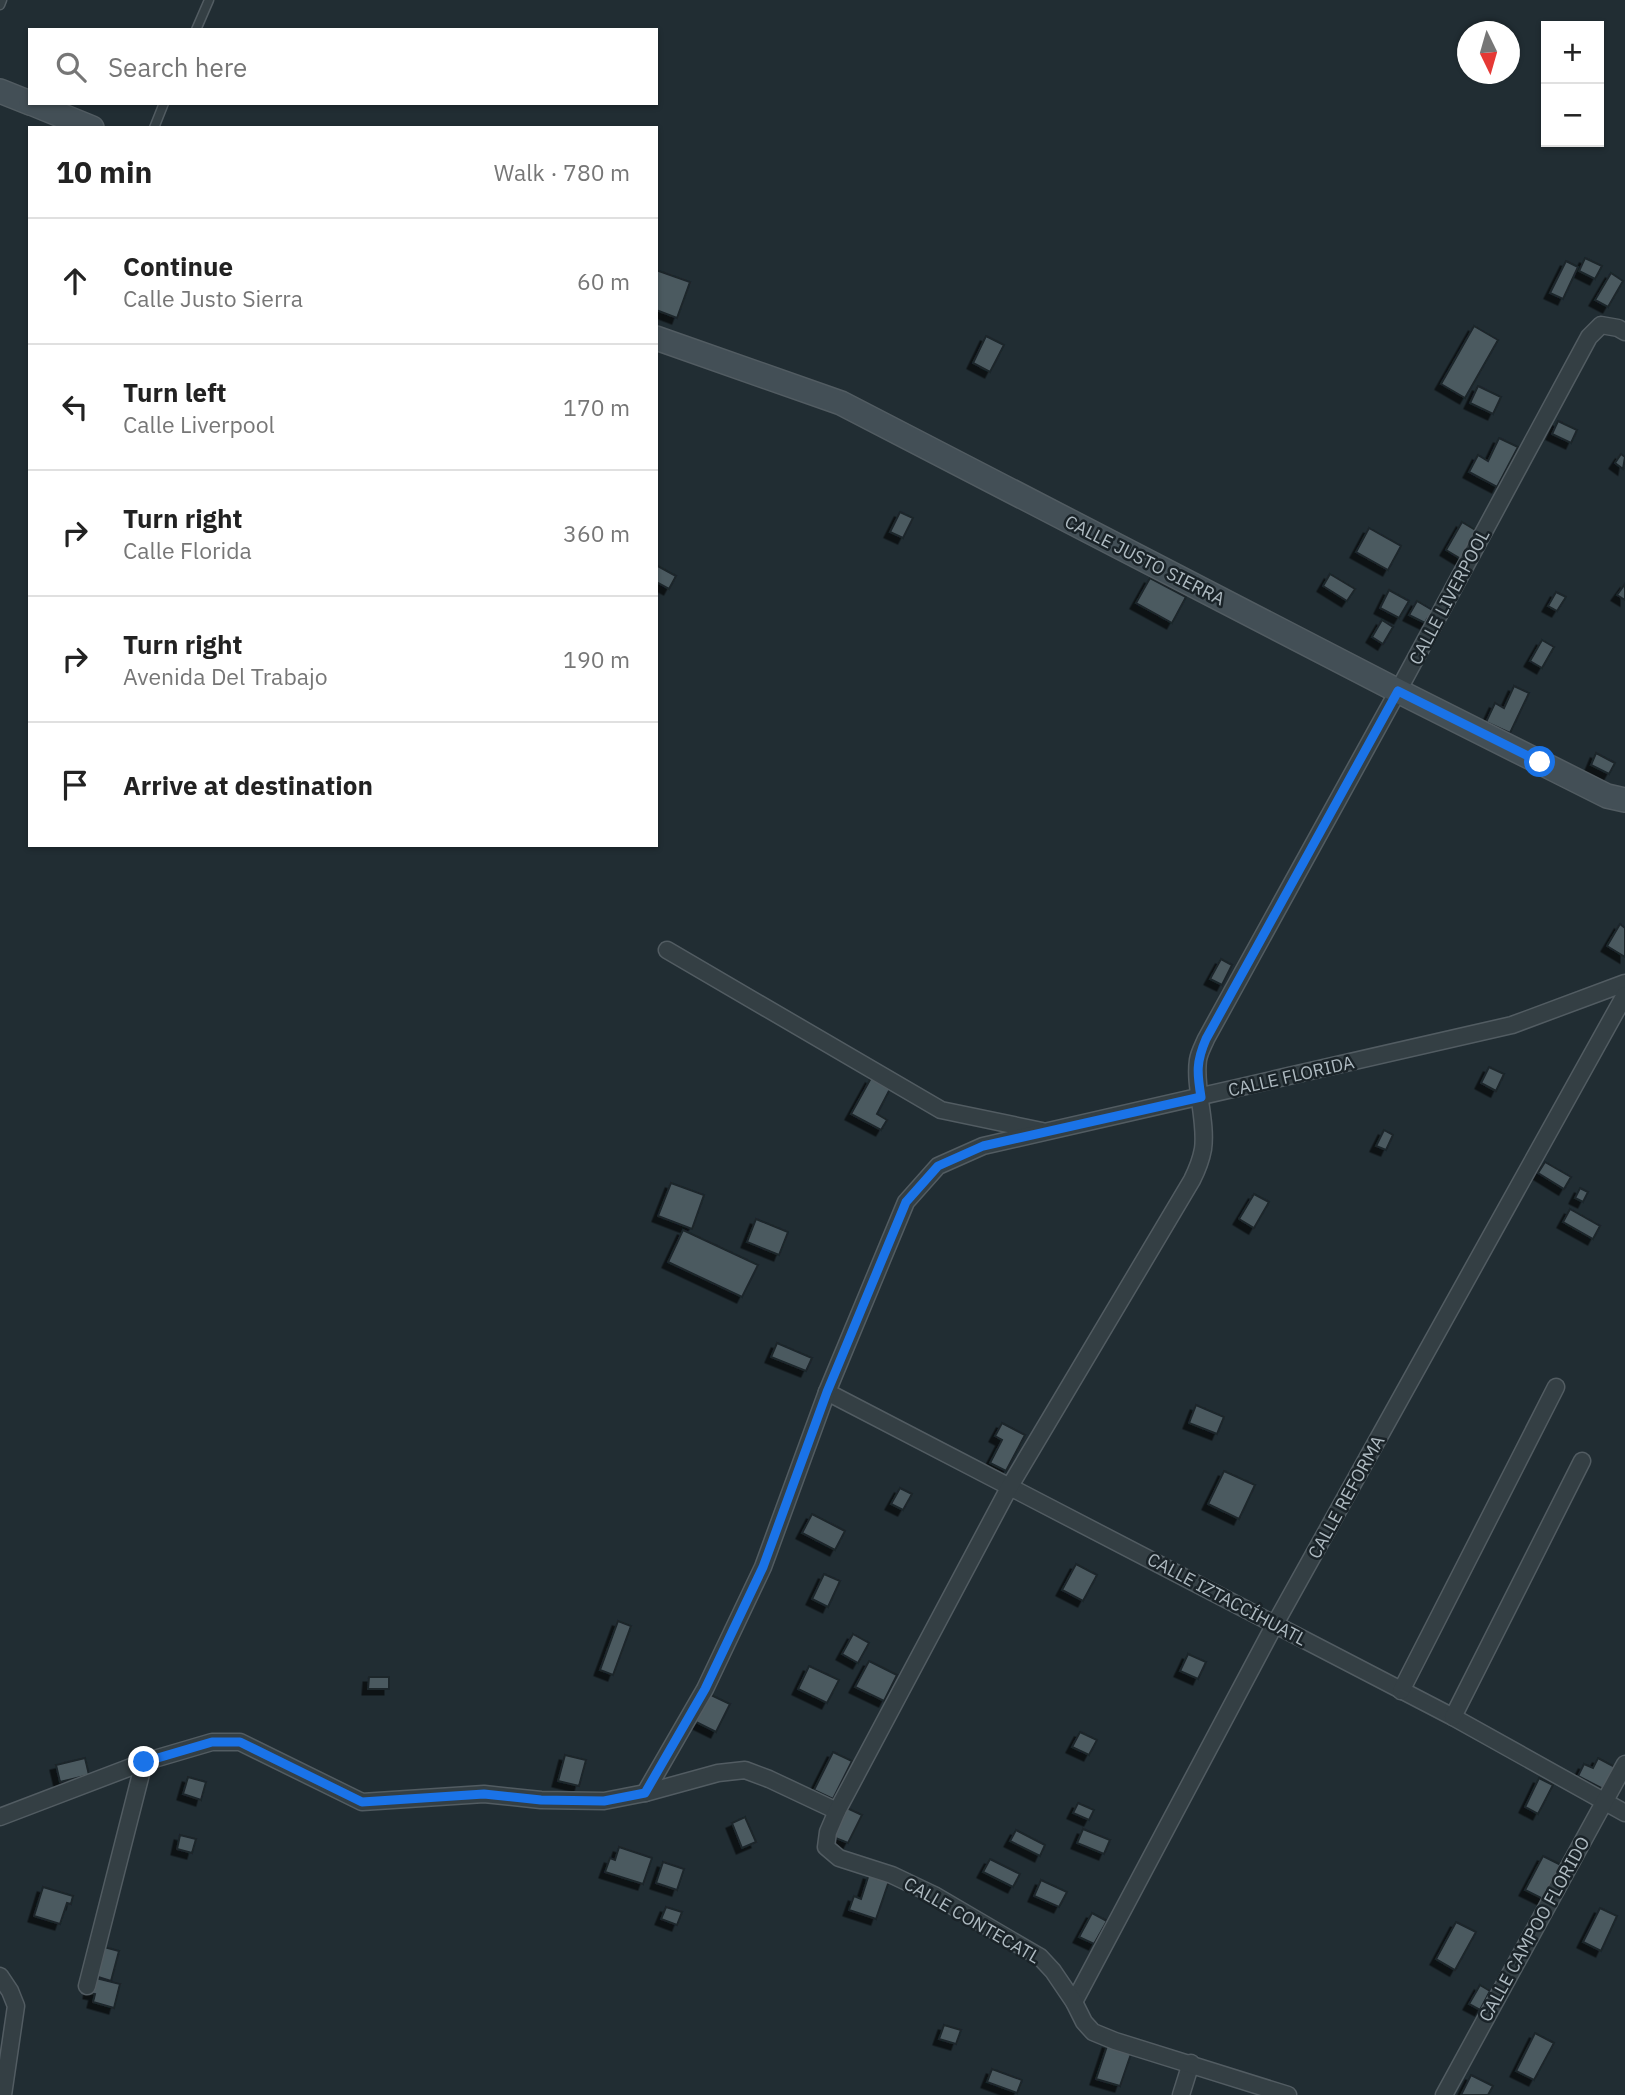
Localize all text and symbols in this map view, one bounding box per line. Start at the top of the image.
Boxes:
north arrow [1457,21,1520,84]
map controls [1541,21,1604,147]
button: + [1541,21,1604,84]
search box [28,28,658,105]
icon: search [52,48,90,86]
text: Search here [108,50,247,84]
button: − [1541,84,1604,147]
text: 10 min [56,152,152,191]
text: Walk · 780 m [494,157,630,187]
text: Continue [123,249,233,283]
icon: ahead [56,262,94,300]
text: 60 m [577,266,630,296]
text: Calle Justo Sierra [123,283,303,313]
text: Turn left [123,375,226,409]
icon: left [56,388,94,426]
text: 170 m [563,392,630,422]
text: Calle Liverpool [123,409,275,439]
text: Turn right [123,501,242,535]
street label: CALLE JUSTO SIERRA [1061,510,1229,611]
icon: right [56,514,94,552]
text: 360 m [563,518,630,548]
street label: CALLE LIVERPOOL [1404,525,1494,669]
text: Calle Florida [123,535,252,565]
text: Turn right [123,627,242,661]
icon: right [56,640,94,678]
text: 190 m [563,644,630,674]
text: Avenida Del Trabajo [123,661,328,691]
route start [1524,746,1555,777]
icon: arrive [56,766,94,804]
text: Arrive at destination [123,768,373,802]
street label: CALLE FLORIDA [1226,1050,1357,1102]
street label: CALLE REFORMA [1303,1431,1390,1563]
street label: CALLE IZTACCÍHUATL [1143,1547,1311,1651]
route end [128,1746,159,1777]
street label: CALLE CAMPOO FLORIDO [1473,1832,1595,2026]
street label: CALLE CONTECATL [900,1872,1044,1968]

